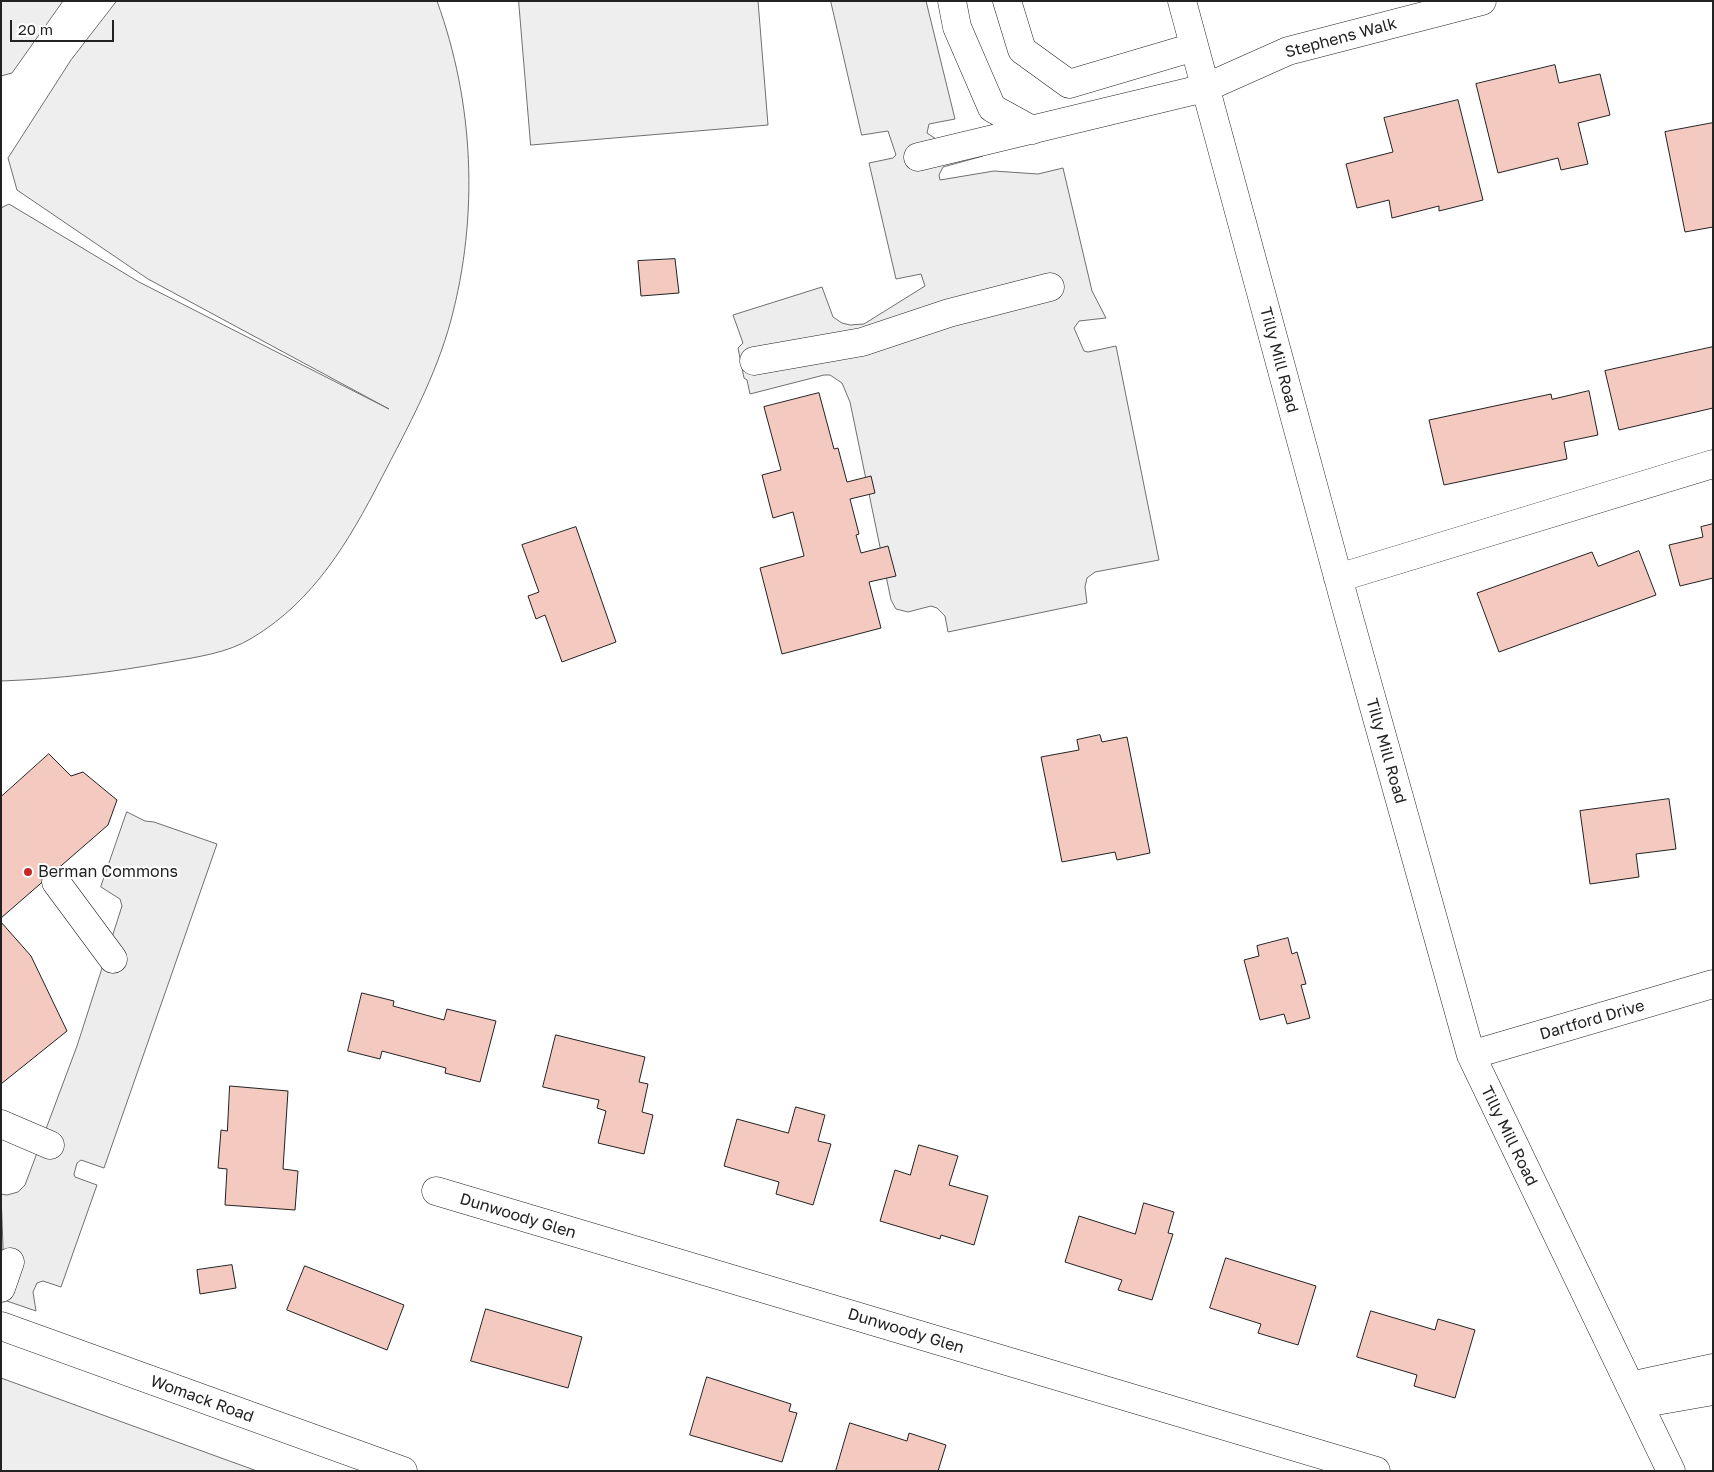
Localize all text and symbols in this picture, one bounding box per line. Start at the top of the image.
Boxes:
scale bar [12,10,116,42]
street label: Stephens Walk [1283,14,1399,62]
text: 20 m [18,20,53,38]
street label: Tilly Mill Road [1256,305,1302,415]
street label: Tilly Mill Road [1362,696,1410,806]
place label: Berman Commons [38,862,178,882]
marker: Berman Commons [22,866,34,878]
street label: Dartford Drive [1537,996,1647,1044]
street label: Tilly Mill Road [1477,1083,1541,1189]
street label: Dunwoody Glen [457,1189,579,1243]
street label: Dunwoody Glen [845,1304,967,1358]
street label: Womack Road [148,1371,256,1427]

